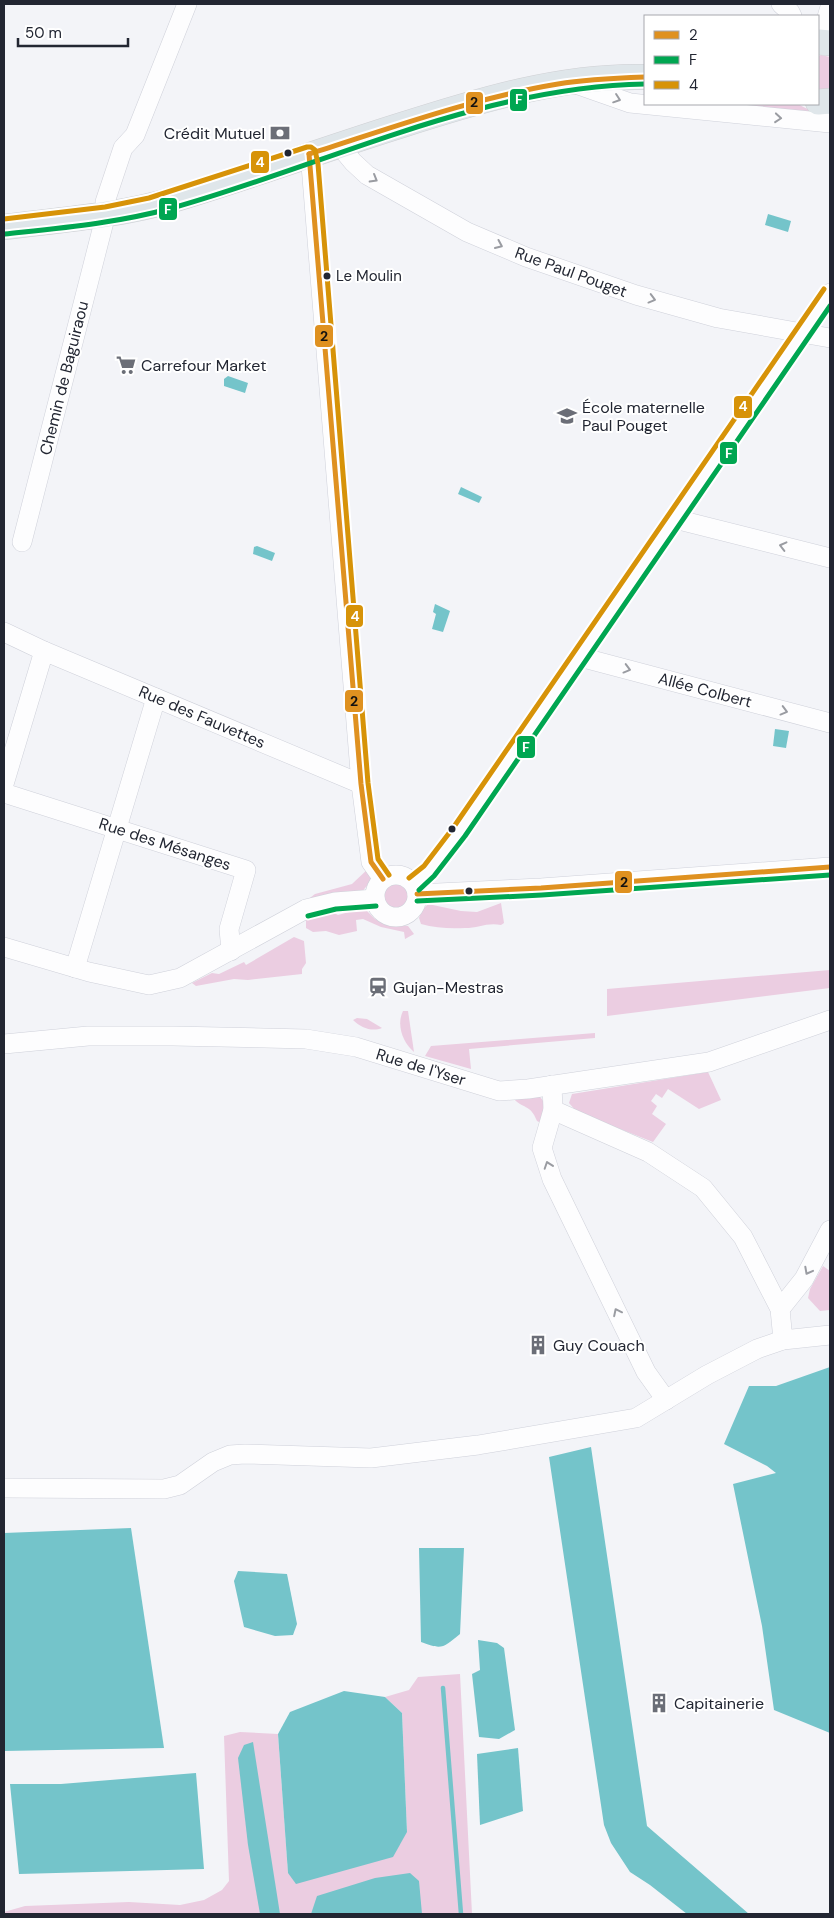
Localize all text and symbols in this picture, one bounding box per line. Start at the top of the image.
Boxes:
scale bar [18,15,128,47]
legend [644,15,819,105]
text: 50 m [25,23,62,43]
text: 2 [689,25,698,45]
text: F [689,50,697,70]
text: 4 [689,75,698,95]
line badge: F [509,88,528,112]
text: F [515,90,523,108]
line badge: 2 [465,91,484,115]
text: 2 [470,93,478,111]
one-way arrow [612,93,621,103]
one-way arrow [775,112,783,123]
bank icon: Crédit Mutuel [269,122,291,144]
place label: Crédit Mutuel [164,123,265,144]
unlabelled marker [283,148,293,158]
line badge: 4 [250,150,270,174]
text: 4 [255,153,265,171]
one-way arrow [368,172,377,182]
line badge: F [158,197,178,221]
text: F [164,200,172,218]
one-way arrow [494,239,503,250]
street label: Rue Paul Pouget [512,242,630,302]
place label: Le Moulin [336,266,402,286]
marker: Le Moulin [322,271,332,281]
one-way arrow [647,293,656,304]
street label: Chemin de Baguiraou [35,299,93,457]
line badge: 2 [314,324,334,348]
text: 2 [320,327,328,345]
supermarket icon: Carrefour Market [115,354,137,376]
place label: Carrefour Market [141,355,266,376]
line badge: 4 [733,395,753,419]
place label: École maternelle Paul Pouget [582,397,705,436]
text: 4 [738,397,748,415]
school or university icon: École maternelle Paul Pouget [556,405,578,427]
line badge: F [719,441,738,465]
text: F [725,444,733,462]
one-way arrow [779,541,787,552]
line badge: 4 [345,604,364,628]
text: 4 [350,607,360,625]
one-way arrow [623,664,631,674]
street label: Allée Colbert [656,667,754,713]
street label: Rue des Fauvettes [135,681,269,753]
line badge: 2 [344,689,364,713]
text: 2 [350,692,358,710]
one-way arrow [780,705,789,716]
line badge: F [516,735,536,759]
text: F [522,738,530,756]
street label: Rue des Mésanges [96,813,234,875]
unlabelled marker [447,824,457,834]
line badge: 2 [614,870,633,894]
text: 2 [620,873,628,891]
unlabelled marker [464,886,474,896]
station icon: Gujan-Mestras [367,976,389,998]
place label: Gujan-Mestras [393,977,504,998]
street label: Rue de l'Yser [374,1043,468,1091]
one-way arrow [544,1162,554,1170]
one-way arrow [804,1266,814,1275]
one-way arrow [613,1308,623,1317]
building icon: Guy Couach [527,1334,549,1356]
place label: Guy Couach [553,1335,645,1356]
building icon: Capitainerie [648,1692,670,1714]
place label: Capitainerie [674,1693,764,1714]

